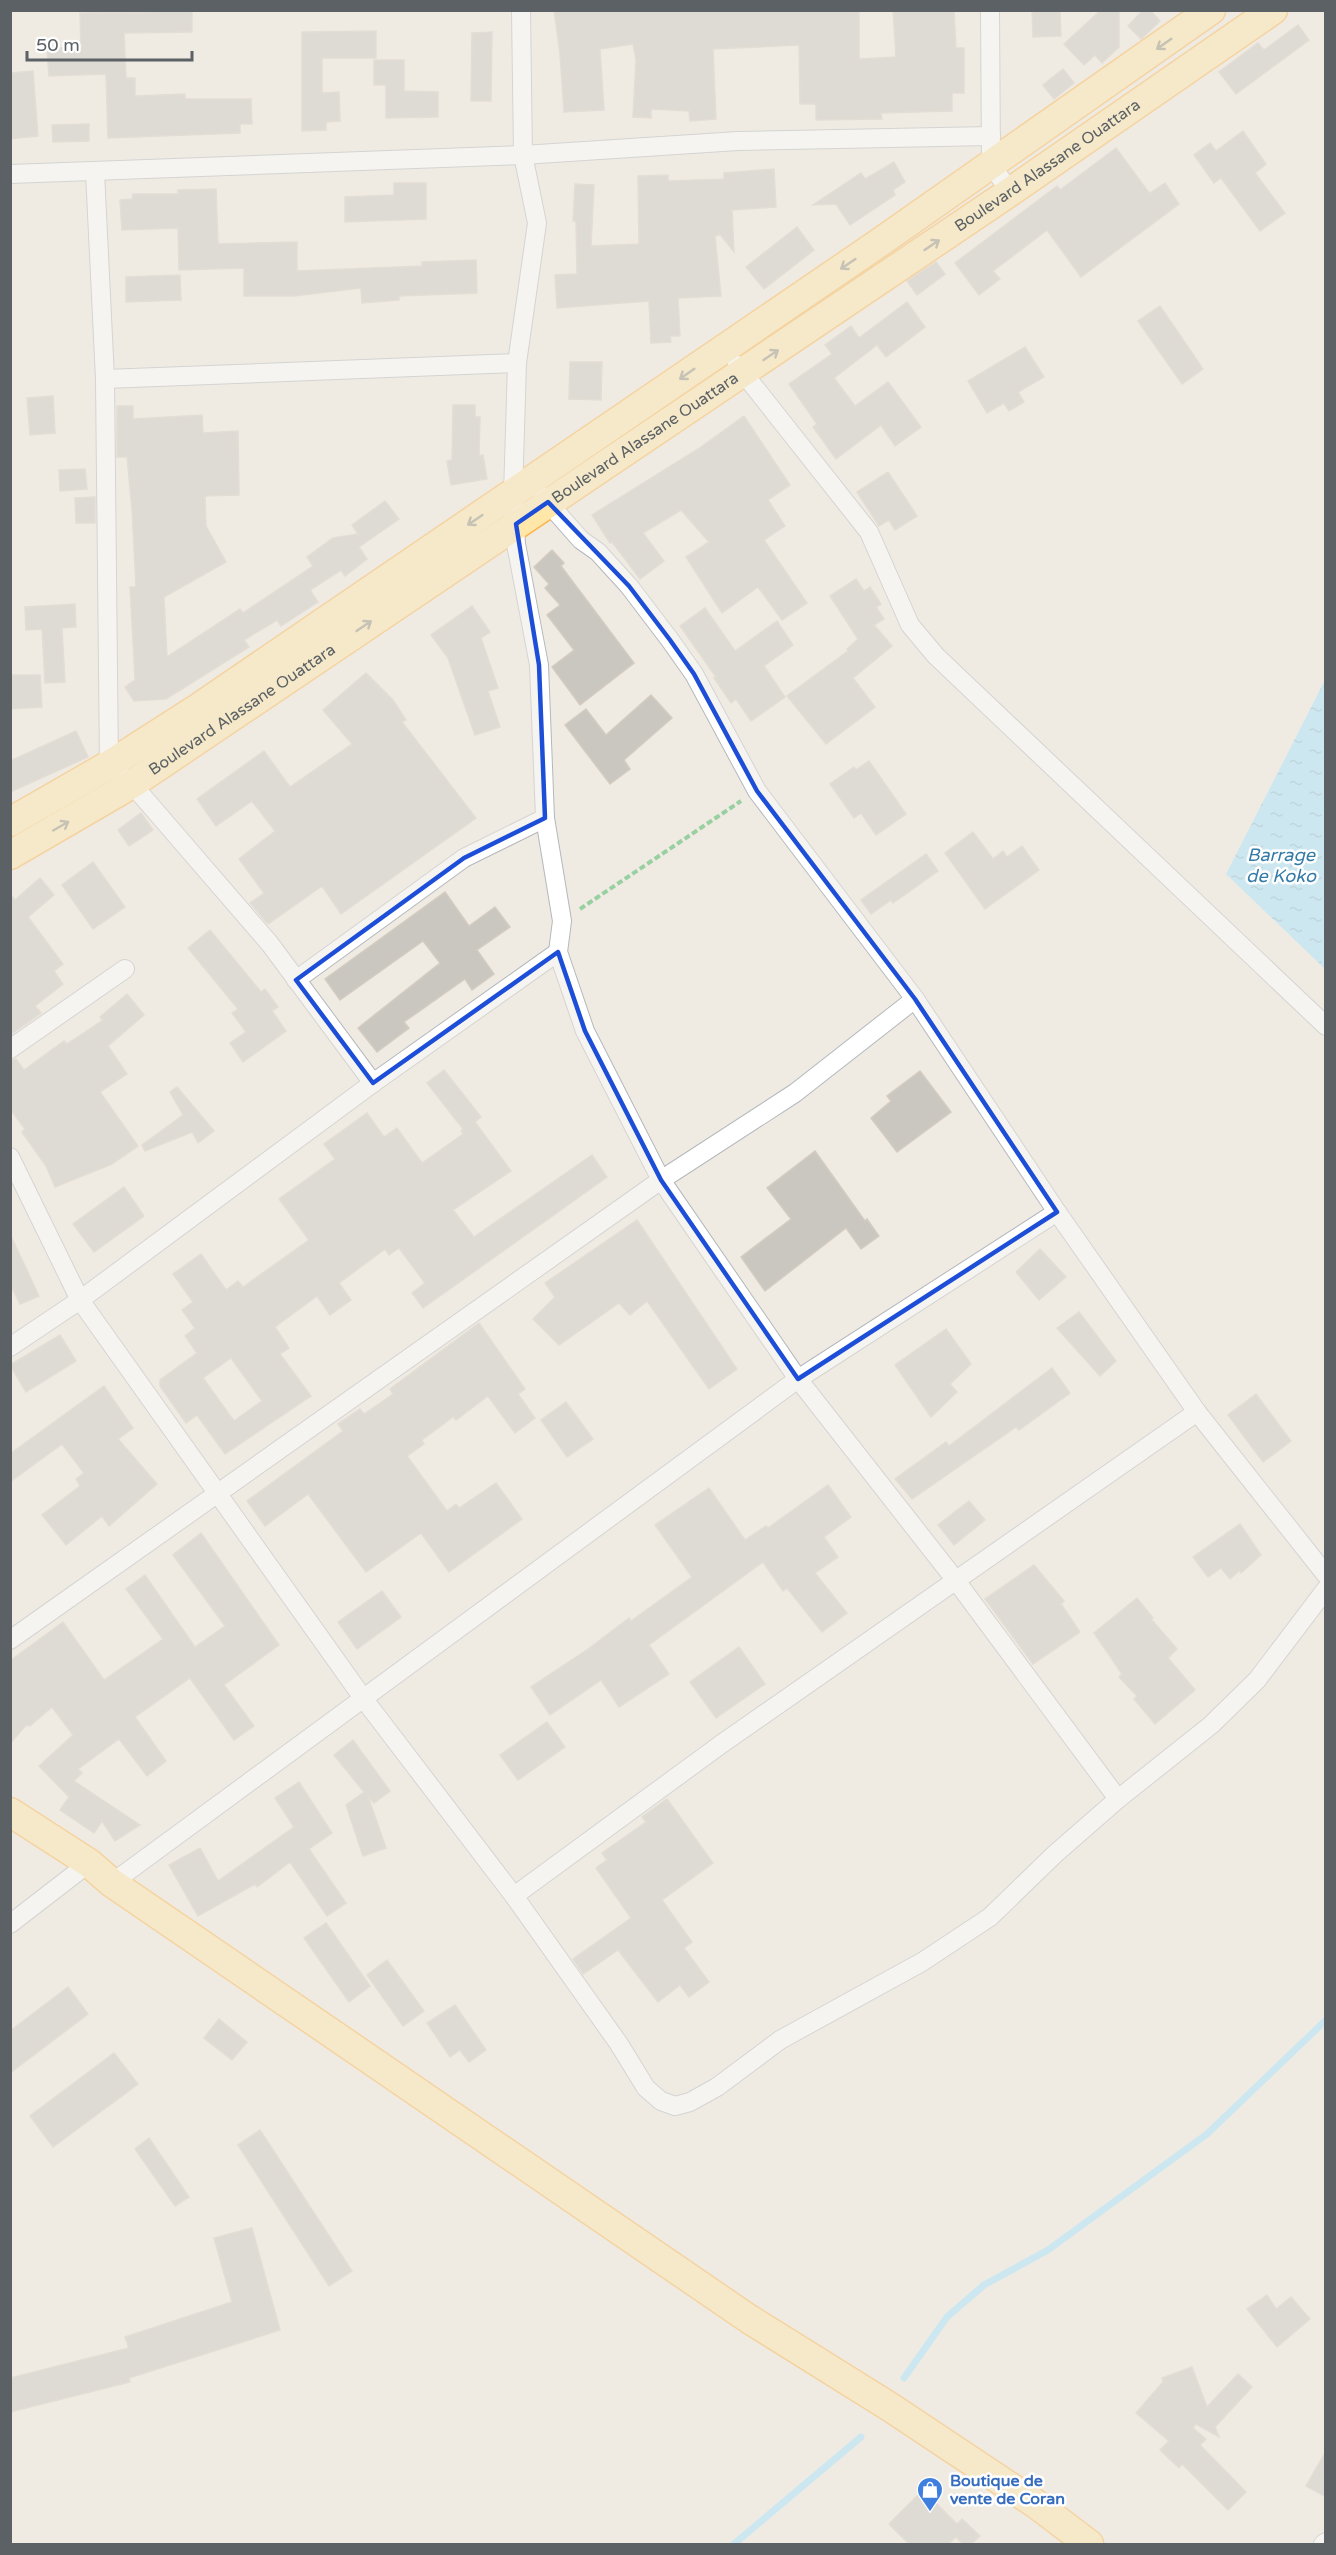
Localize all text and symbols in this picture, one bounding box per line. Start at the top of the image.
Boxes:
scale bar [27,24,192,62]
text: 50 m [36,34,80,56]
one-way arrow [1156,38,1172,51]
street label: Boulevard Alassane Ouattara [951,95,1144,236]
one-way arrow [923,239,940,251]
one-way arrow [841,258,857,270]
one-way arrow [762,348,779,361]
street label: Boulevard Alassane Ouattara [548,368,742,508]
one-way arrow [680,368,696,380]
one-way arrow [467,514,484,526]
one-way arrow [355,620,372,632]
street label: Boulevard Alassane Ouattara [145,640,339,780]
one-way arrow [52,819,69,831]
water label: Barrage de Koko [1246,844,1317,887]
place label: Boutique de vente de Coran [950,2471,1065,2509]
shop icon: Boutique de vente de Coran [915,2475,945,2513]

